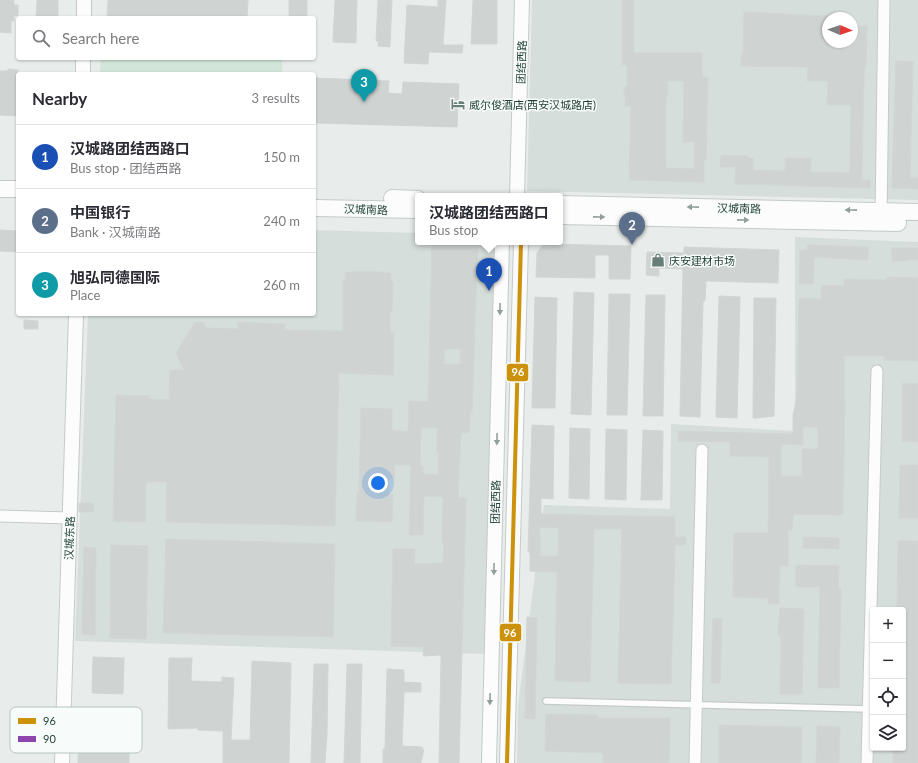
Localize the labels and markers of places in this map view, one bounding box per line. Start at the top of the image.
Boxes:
pin: 3 [351,69,377,102]
hotel icon: 威尔俊酒店(西安汉城路店) [450,96,466,112]
place label: 威尔俊酒店(西安汉城路店) [469,98,596,111]
pin: 2 [619,212,645,245]
shop icon: 庆安建材市场 [650,252,666,268]
place label: 庆安建材市场 [669,254,735,267]
pin: 1 [476,258,502,291]

